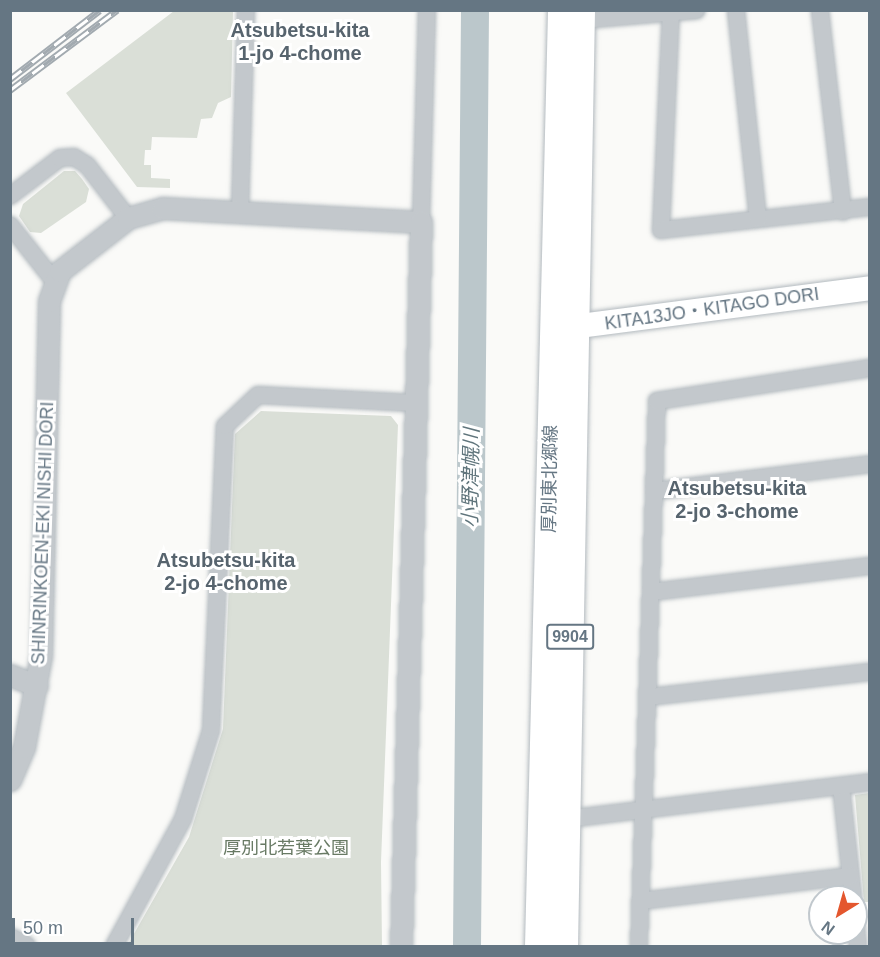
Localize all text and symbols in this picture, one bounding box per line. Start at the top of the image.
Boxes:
district label: Atsubetsu-kita 1-jo 4-chome [231,19,369,66]
street label: KITA13JO・KITAGO DORI [603,283,821,335]
street label: SHINRINKOEN-EKI NISHI DORI [28,401,58,665]
street label: 厚別東北郷線 [538,425,562,533]
water label: 小野津幌川 [458,428,484,528]
district label: Atsubetsu-kita 2-jo 3-chome [668,476,806,523]
district label: Atsubetsu-kita 2-jo 4-chome [157,549,295,596]
road number: 9904 [546,624,594,650]
park label: 厚別北若葉公園 [223,837,349,859]
north arrow [808,885,868,945]
scale bar [15,906,136,944]
text: 50 m [23,918,63,938]
text: N [818,918,838,938]

